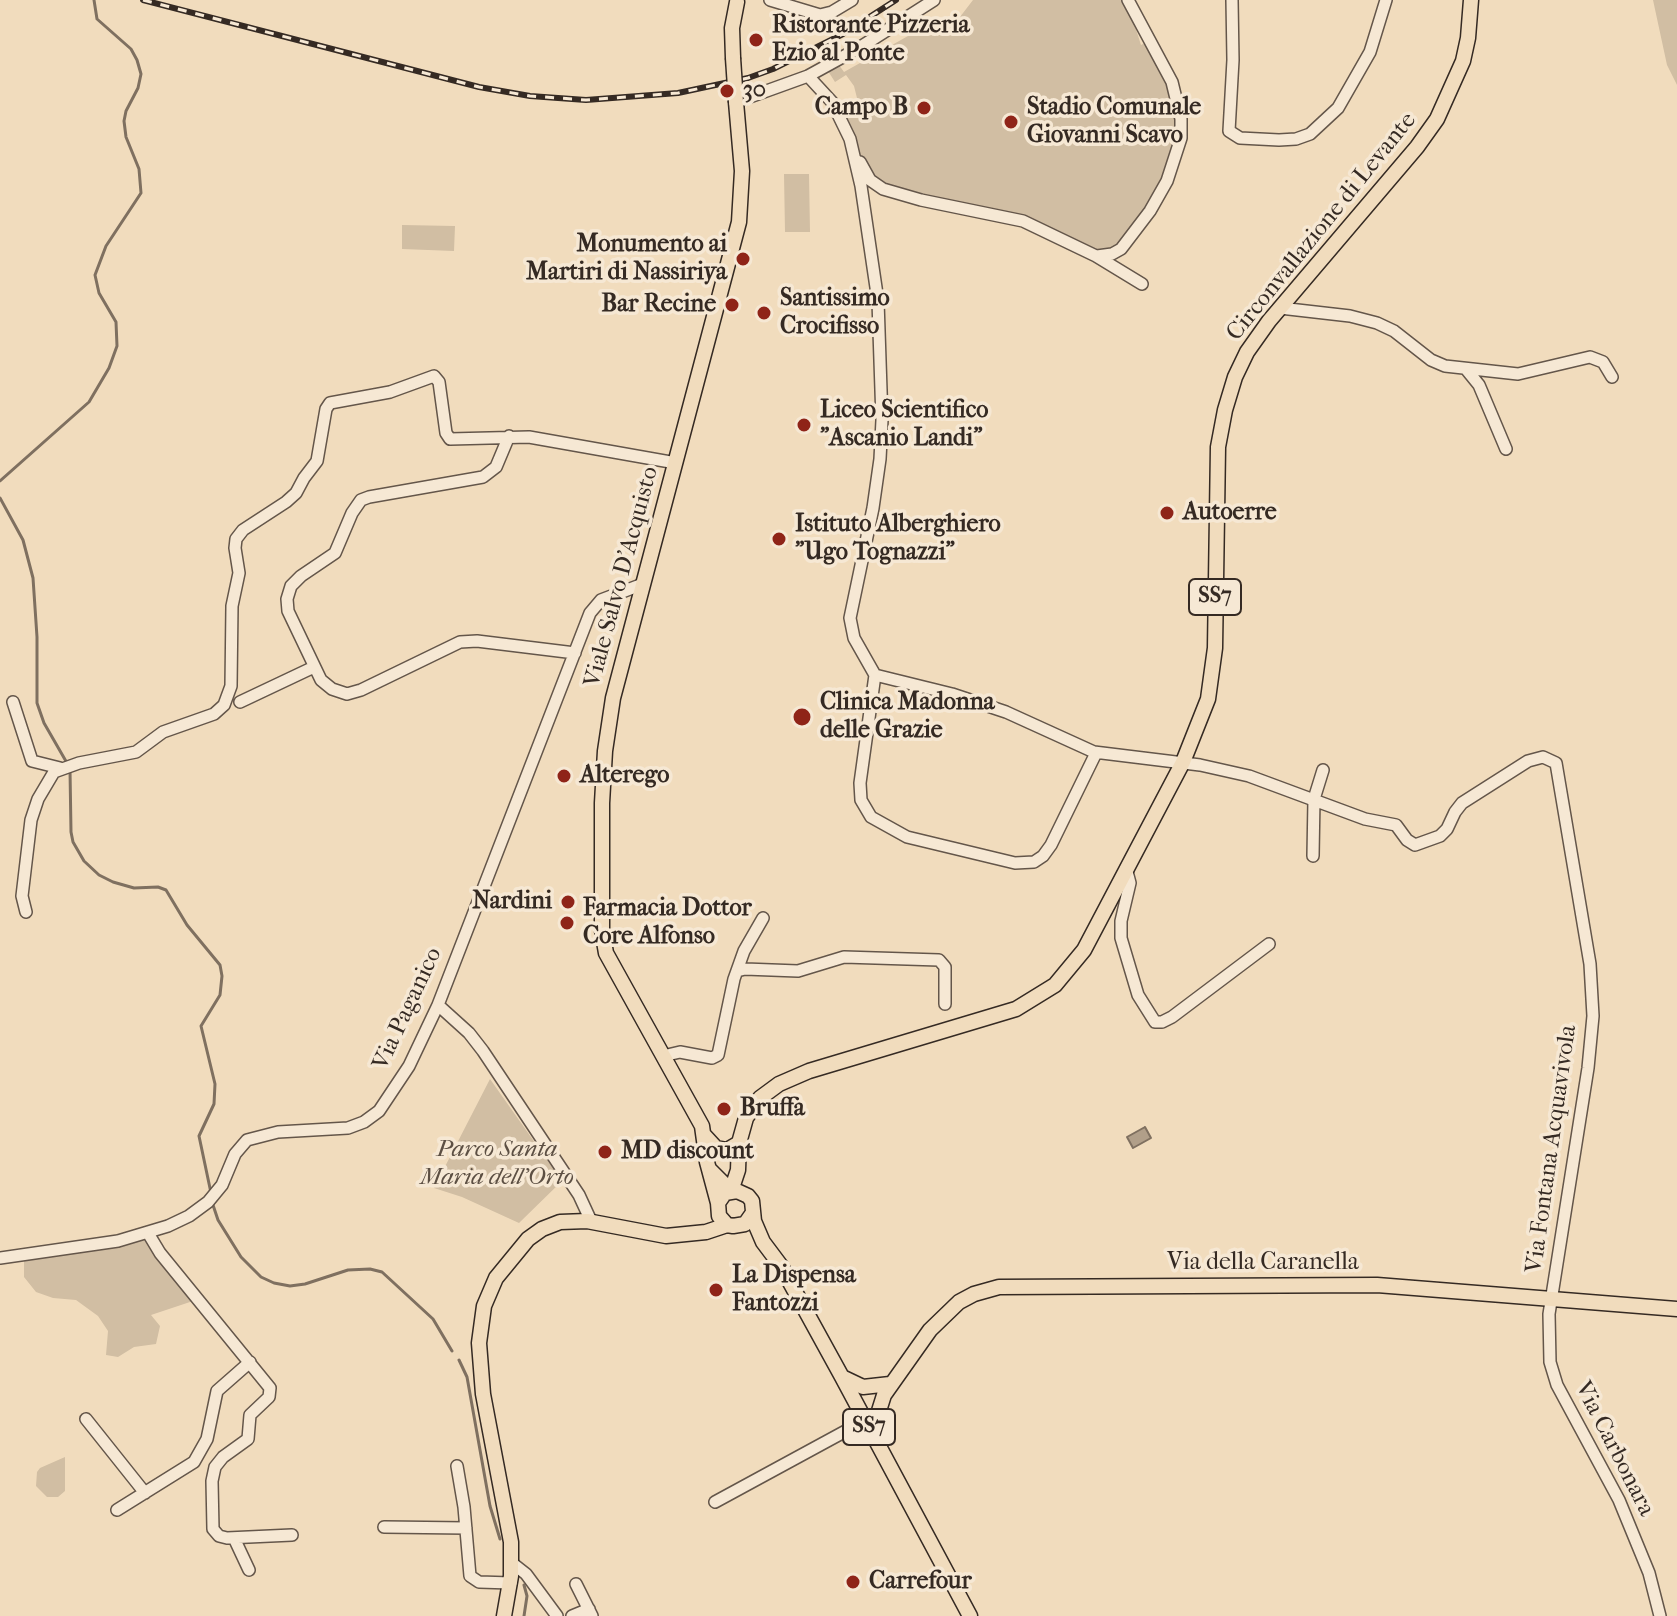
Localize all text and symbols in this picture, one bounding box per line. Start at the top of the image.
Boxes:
place label: Ristorante Pizzeria Ezio al Ponte [772,12,970,68]
marker: Ristorante Pizzeria Ezio al Ponte [747,31,765,49]
place label: 30 [743,77,766,105]
marker: 30 [718,82,736,100]
place label: Campo B [815,94,908,122]
place label: Stadio Comunale Giovanni Scavo [1027,94,1201,150]
marker: Campo B [915,99,933,117]
street label: Circonvallazione di Levante [1221,107,1423,347]
marker: Stadio Comunale Giovanni Scavo [1002,113,1020,131]
place label: Monumento ai Martiri di Nassiriya [526,231,727,287]
marker: Monumento ai Martiri di Nassiriya [734,250,752,268]
place label: Santissimo Crocifisso [780,285,890,341]
place label: Bar Recine [602,291,716,319]
marker: Bar Recine [723,296,741,314]
marker: Santissimo Crocifisso [755,304,773,322]
place label: Liceo Scientifico "Ascanio Landi" [820,397,988,453]
marker: Liceo Scientifico "Ascanio Landi" [795,416,813,434]
street label: Viale Salvo D'Acquisto [579,464,665,690]
place label: Autoerre [1183,499,1277,527]
marker: Autoerre [1158,504,1176,522]
place label: Istituto Alberghiero "Ugo Tognazzi" [795,511,1001,567]
marker: Istituto Alberghiero "Ugo Tognazzi" [770,530,788,548]
road number: SS7 [1189,579,1241,615]
place label: Clinica Madonna delle Grazie [820,689,995,745]
marker: Clinica Madonna delle Grazie [791,706,813,728]
place label: Alterego [580,762,669,790]
marker: Alterego [555,767,573,785]
place label: Nardini [472,888,552,916]
marker: Nardini [559,893,577,911]
place label: Farmacia Dottor Core Alfonso [583,895,752,951]
marker: Farmacia Dottor Core Alfonso [558,914,576,932]
street label: Via Paganico [367,943,449,1075]
street label: Via Fontana Acquavivola [1520,1023,1584,1275]
place label: Bruffa [740,1095,805,1123]
marker: Bruffa [715,1100,733,1118]
park label: Parco Santa Maria dell'Orto [420,1136,574,1192]
place label: MD discount [621,1138,754,1166]
marker: MD discount [596,1143,614,1161]
street label: Via della Caranella [1167,1249,1359,1277]
place label: La Dispensa Fantozzi [732,1262,856,1318]
marker: La Dispensa Fantozzi [707,1281,725,1299]
street label: Via Carbonara [1568,1377,1660,1521]
road number: SS7 [843,1409,895,1445]
place label: Carrefour [869,1568,972,1596]
marker: Carrefour [844,1573,862,1591]

